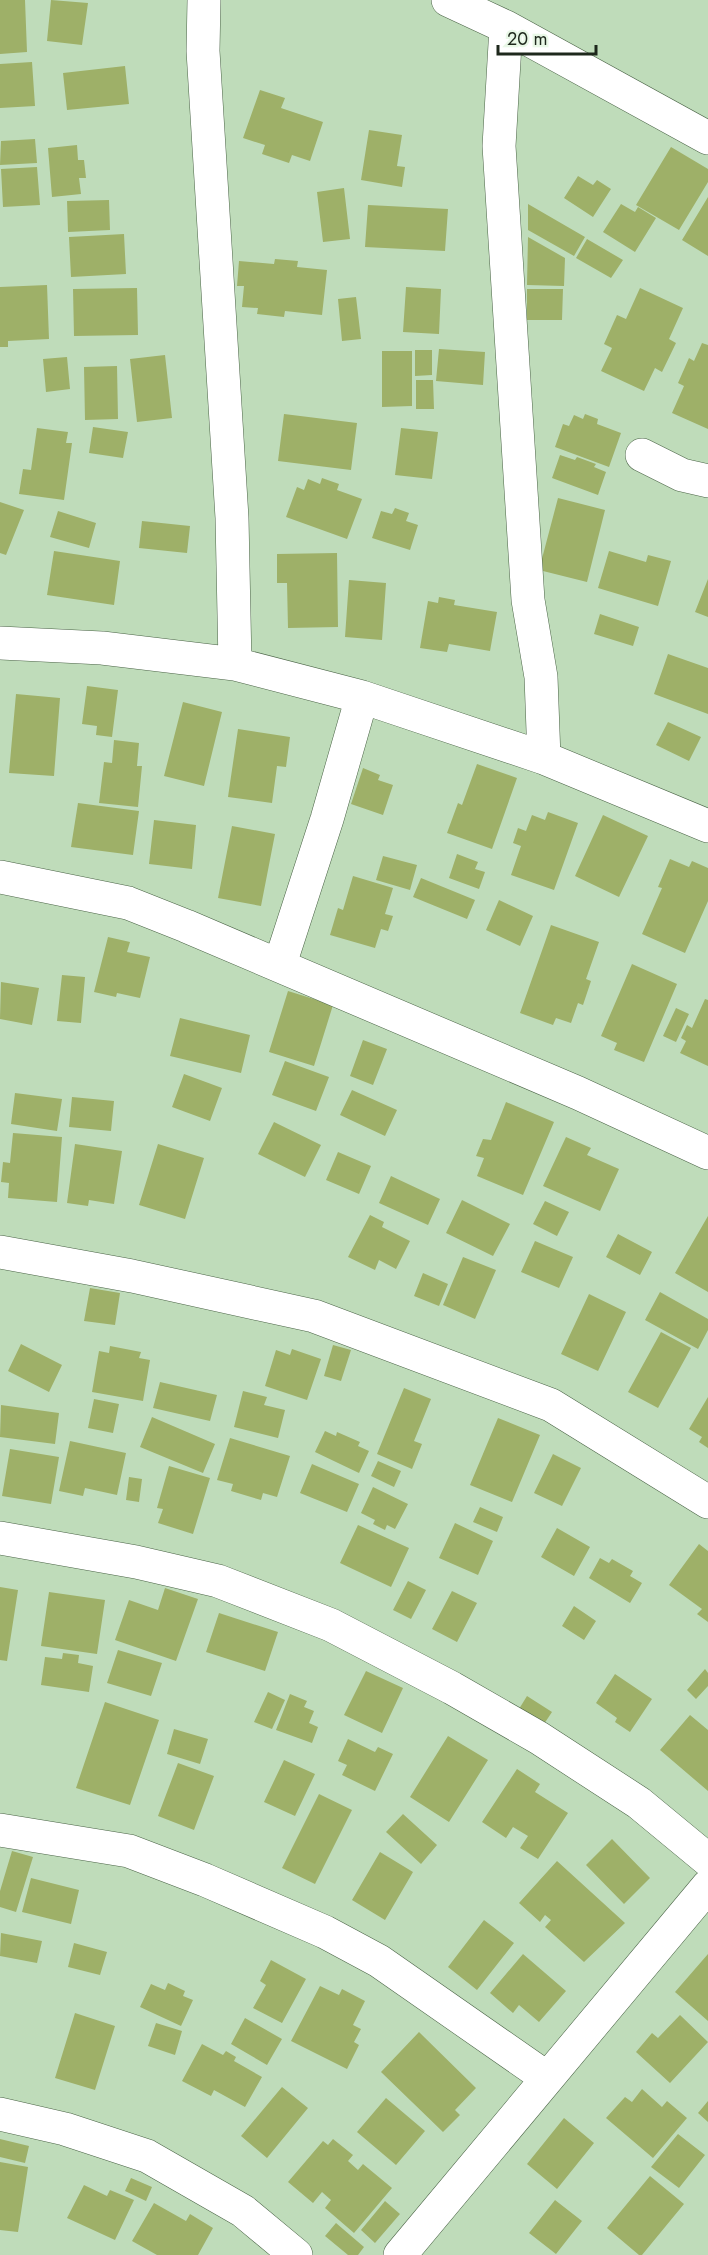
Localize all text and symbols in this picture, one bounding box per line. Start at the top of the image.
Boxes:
scale bar [498,18,596,56]
text: 20 m [507,26,547,52]

